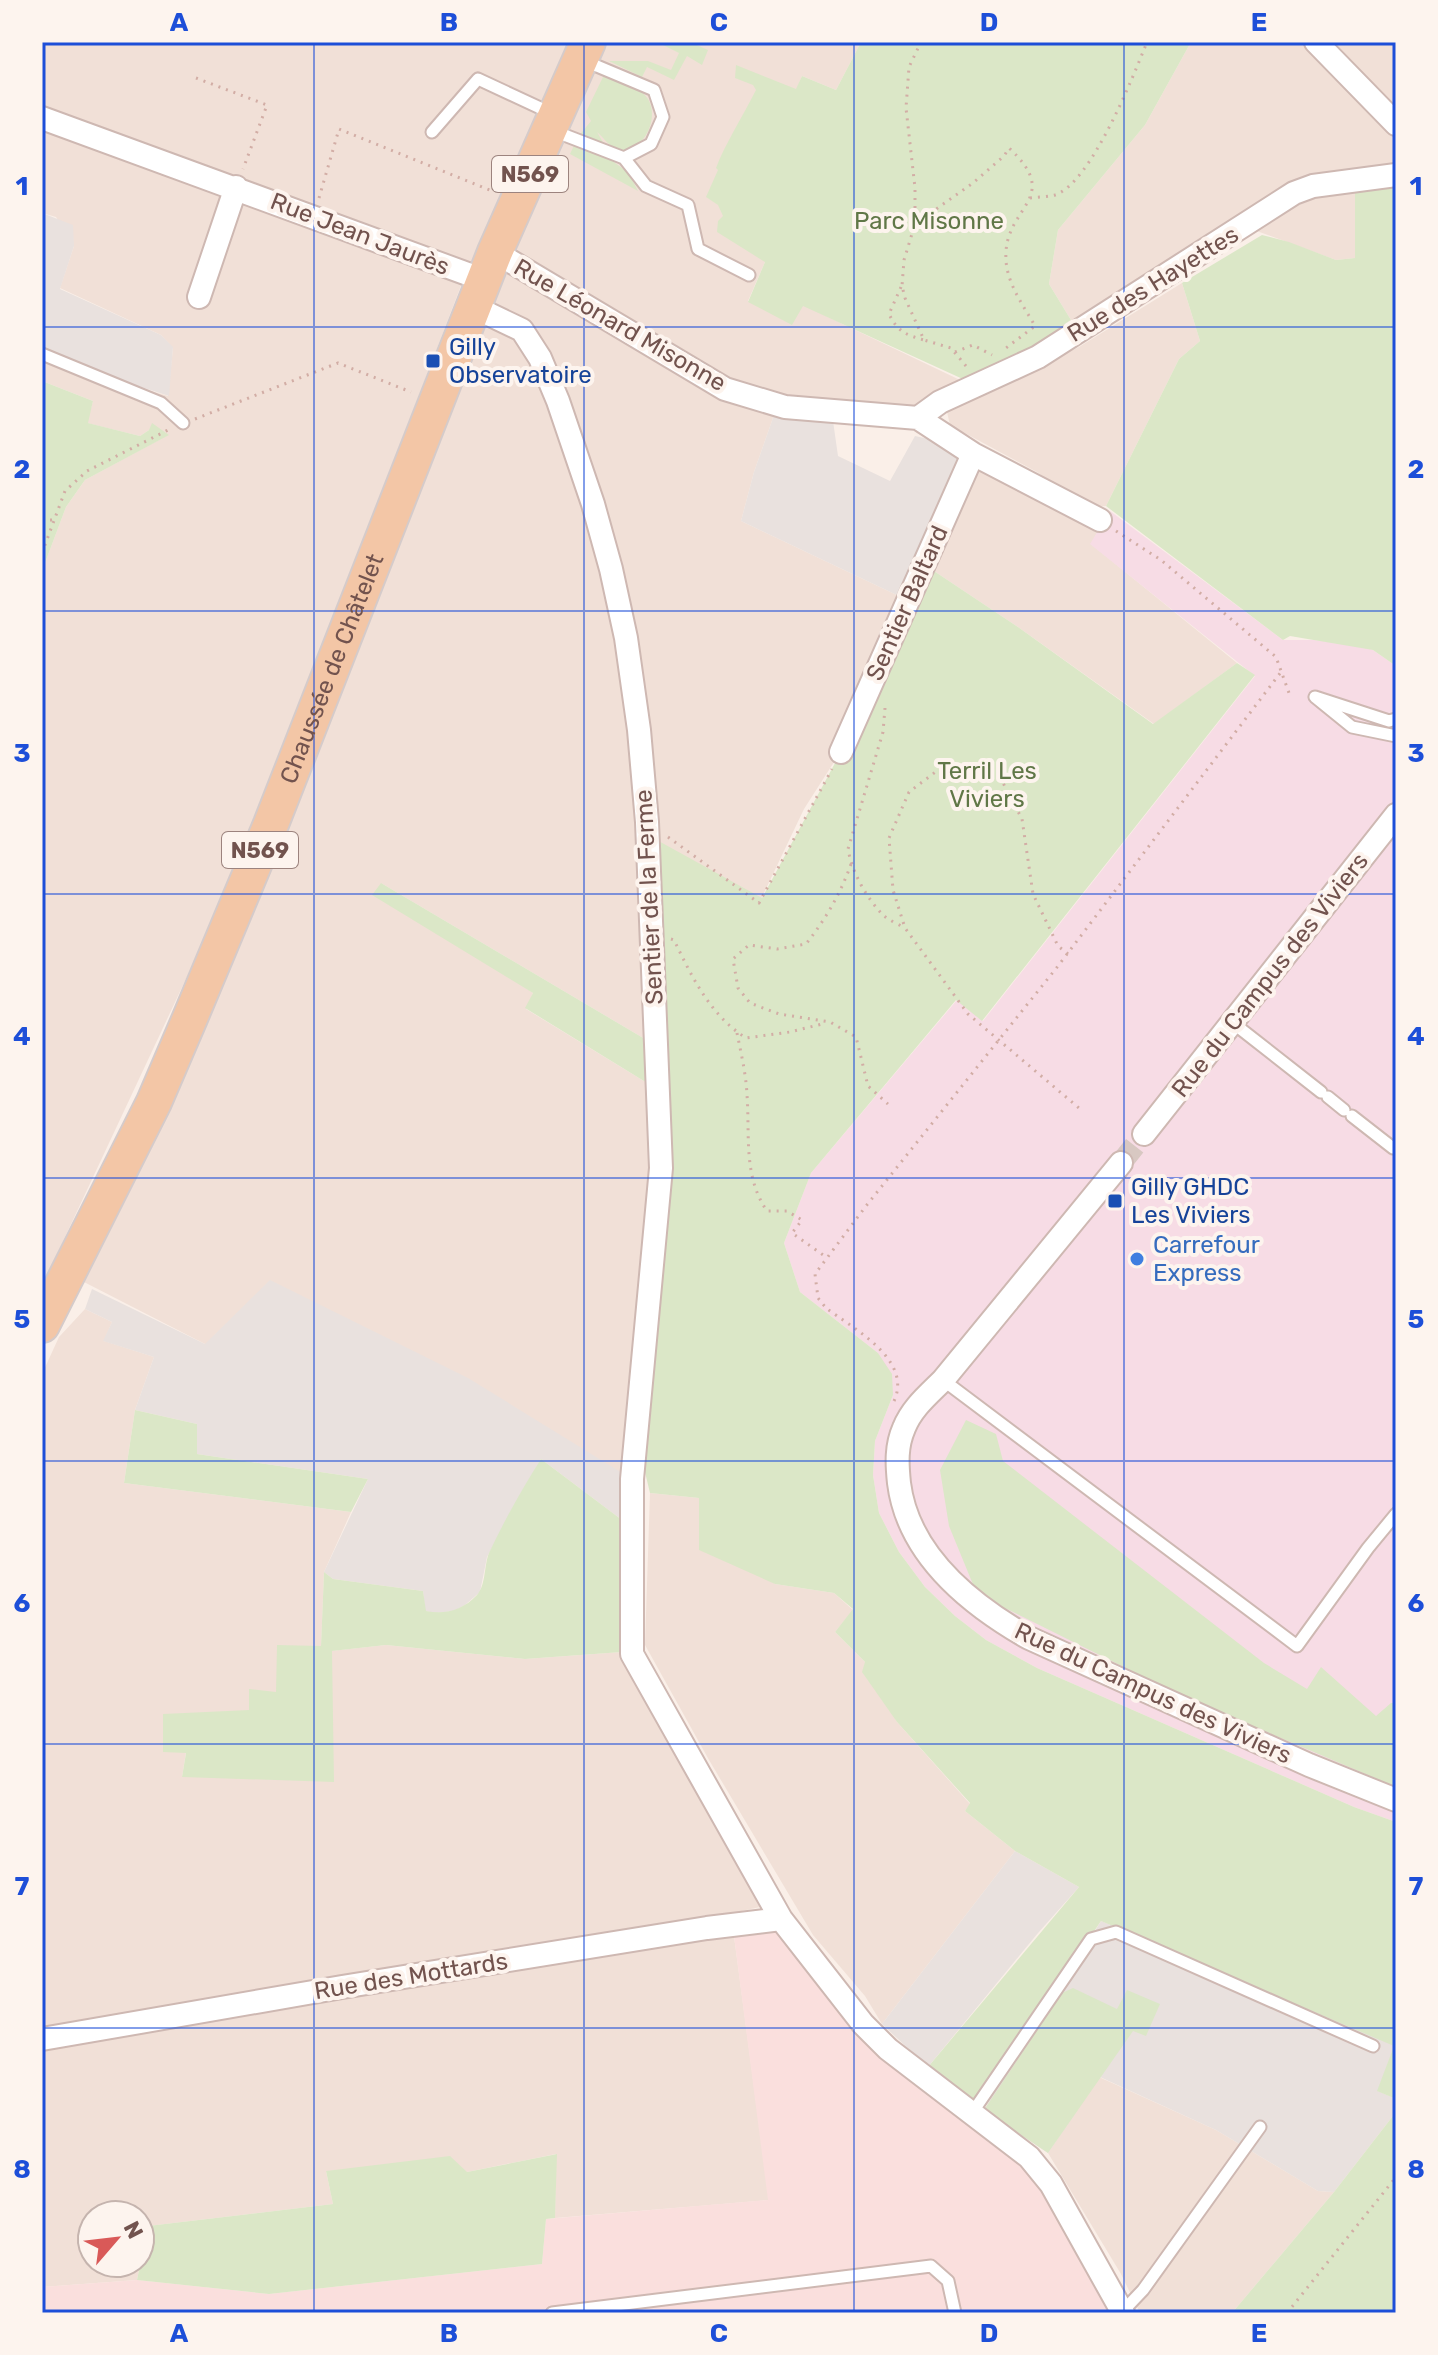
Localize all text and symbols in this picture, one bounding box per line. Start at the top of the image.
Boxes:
text: A [170,7,189,38]
text: B [440,7,458,38]
text: C [710,7,728,38]
text: D [980,7,998,38]
text: E [1251,7,1267,38]
road number: N569 [492,156,568,192]
text: 1 [16,171,28,202]
text: 1 [1410,171,1422,202]
street label: Rue Jean Jaurès [267,187,453,281]
park label: Parc Misonne [854,207,1004,235]
street label: Rue des Hayettes [1062,220,1244,348]
street label: Rue Léonard Misonne [509,253,731,397]
place label: Gilly Observatoire [449,333,592,389]
marker: Gilly Observatoire [424,352,442,370]
text: 2 [14,454,30,485]
text: 2 [1408,454,1424,485]
street label: Sentier Baltard [860,521,954,685]
street label: Chaussée de Châtelet [274,550,389,788]
text: 3 [13,738,31,769]
text: 3 [1407,738,1425,769]
park label: Terril Les Viviers [937,757,1037,813]
street label: Sentier de la Ferme [629,789,669,1005]
road number: N569 [222,832,298,868]
street label: Rue du Campus des Viviers [1166,847,1374,1103]
text: 4 [13,1021,31,1052]
text: 4 [1407,1021,1425,1052]
place label: Gilly GHDC Les Viviers [1131,1173,1251,1229]
marker: Gilly GHDC Les Viviers [1106,1192,1124,1210]
place label: Carrefour Express [1153,1231,1260,1287]
marker: Carrefour Express [1128,1250,1146,1268]
text: 5 [14,1304,30,1335]
text: 5 [1408,1304,1424,1335]
text: 6 [14,1588,31,1619]
text: 6 [1408,1588,1425,1619]
street label: Rue du Campus des Viviers [1010,1616,1296,1770]
text: 7 [15,1871,30,1902]
text: 7 [1409,1871,1424,1902]
street label: Rue des Mottards [312,1947,510,2005]
text: 8 [13,2154,31,2185]
text: 8 [1407,2154,1425,2185]
north arrow [76,2199,156,2279]
text: N [118,2217,149,2243]
text: A [170,2318,189,2349]
text: B [440,2318,458,2349]
text: C [710,2318,728,2349]
text: D [980,2318,998,2349]
text: E [1251,2318,1267,2349]

